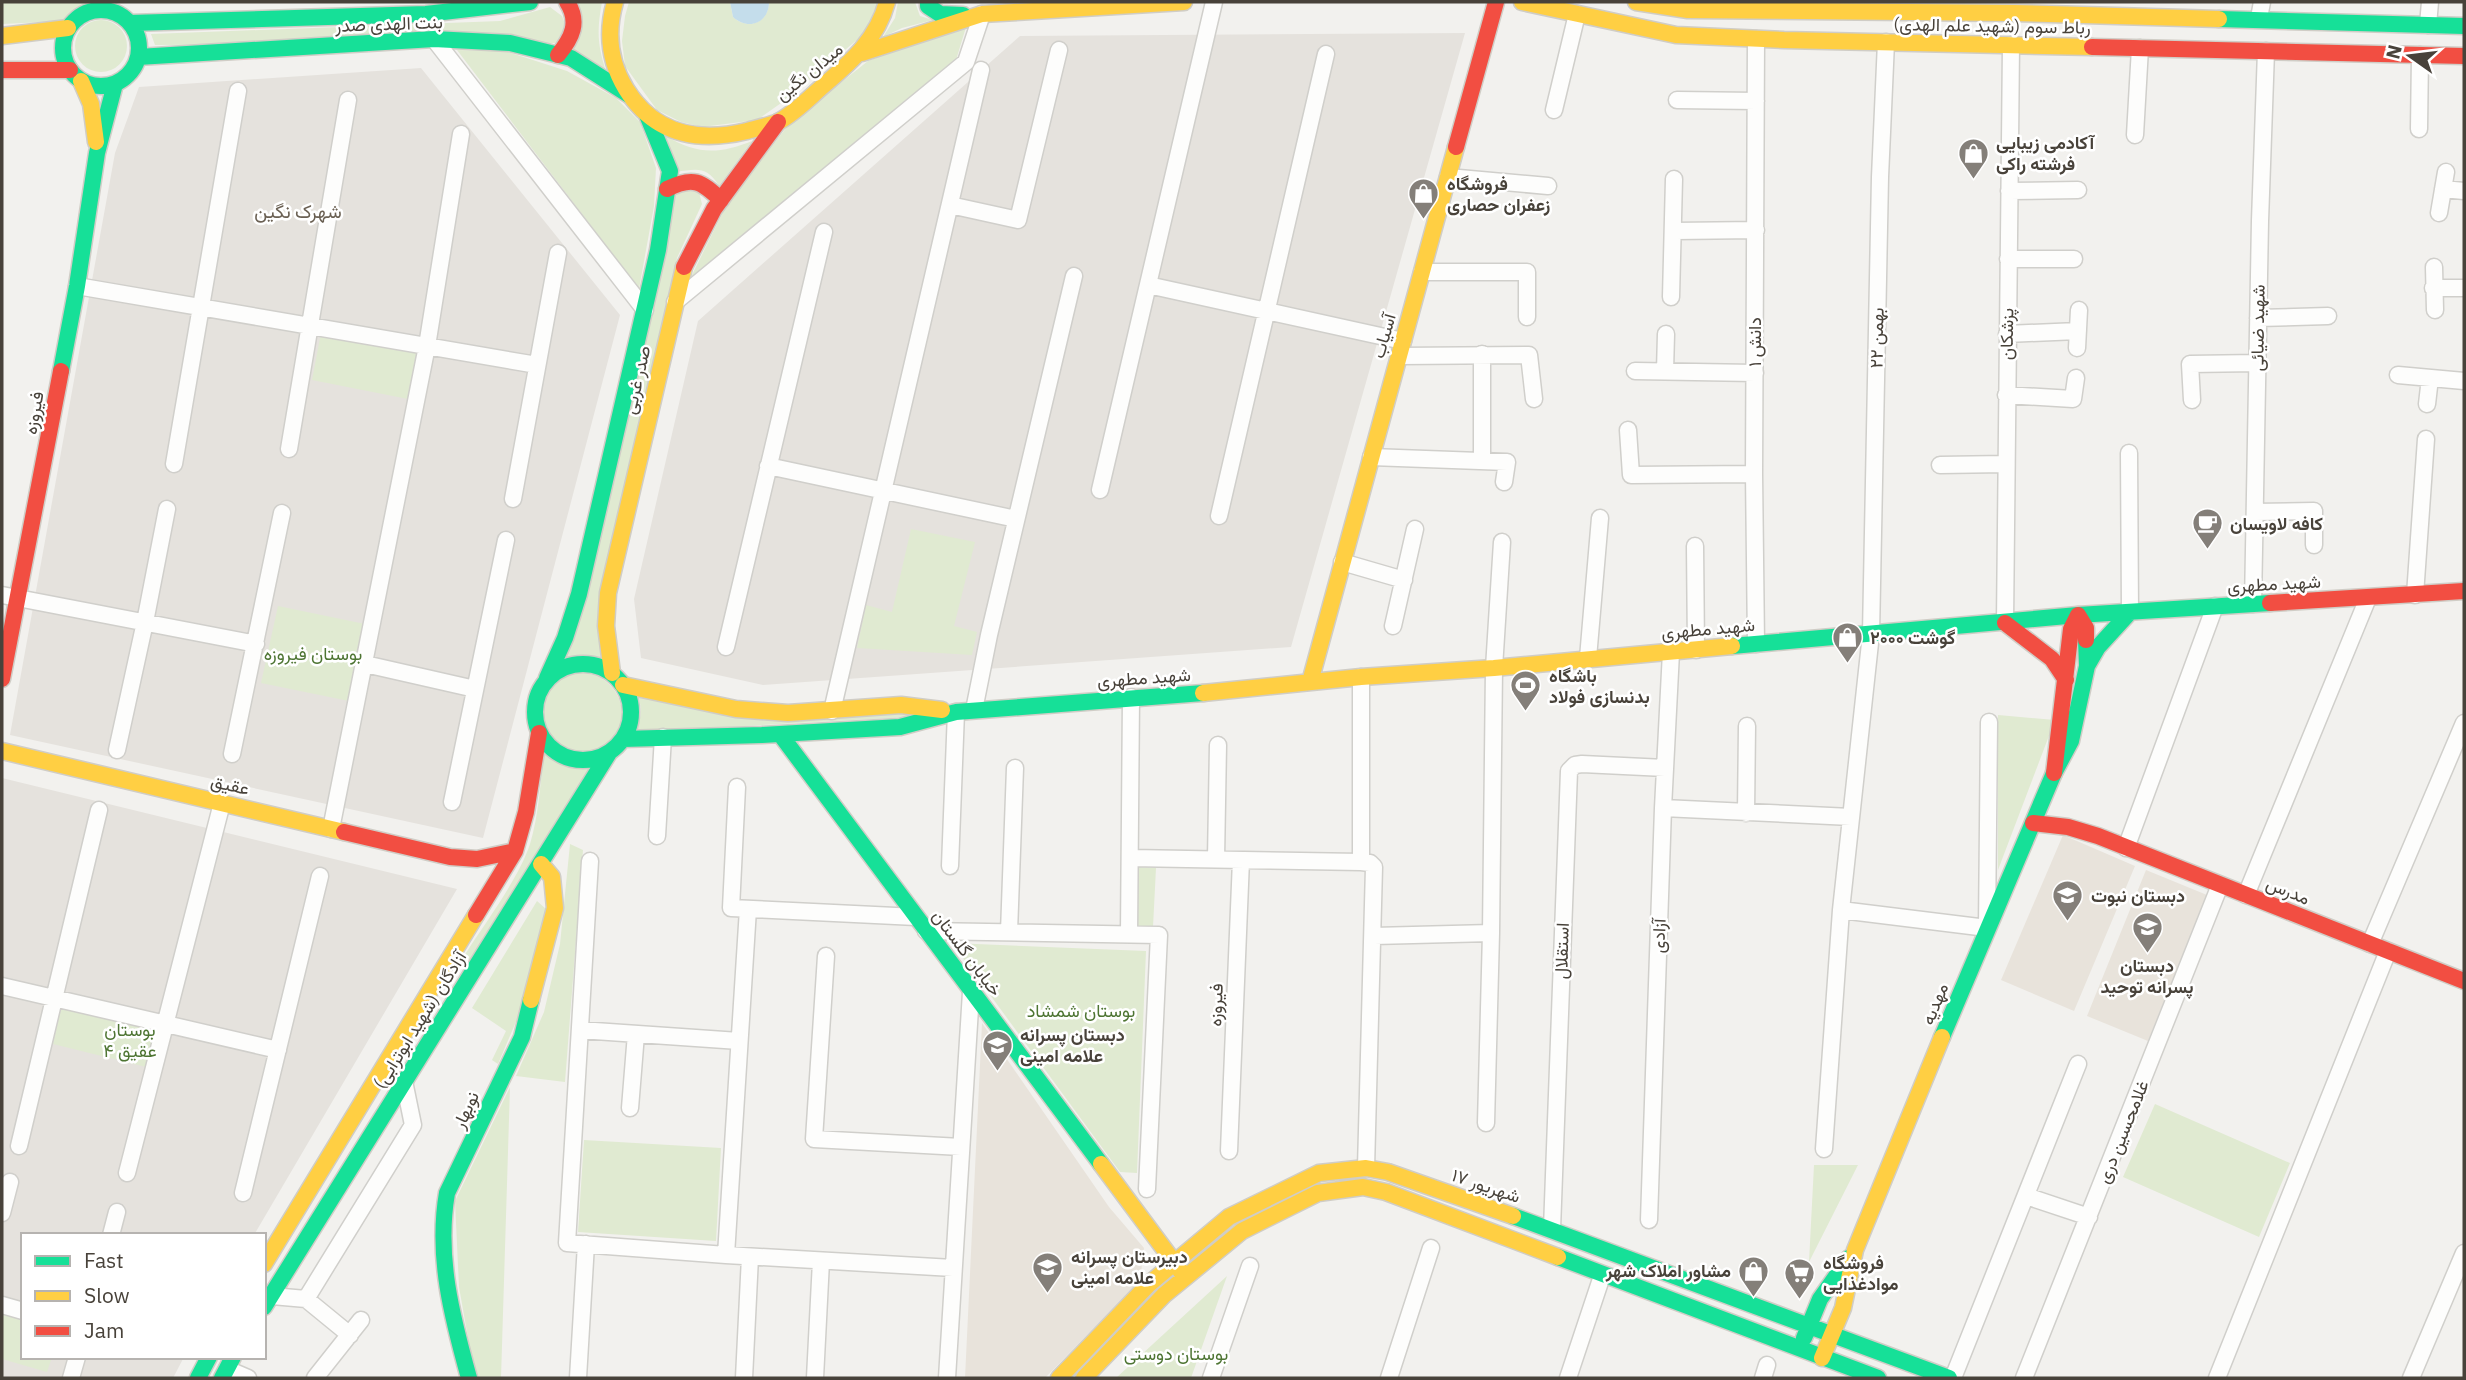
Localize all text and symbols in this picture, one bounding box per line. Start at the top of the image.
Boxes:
street label: بنت الهدی صدر [334,10,443,37]
street label: رباط سوم (شهید علم الهدی) [1893,12,2091,40]
north arrow [2375,21,2445,91]
street label: میدان نگین [770,37,847,106]
text: N [2380,42,2407,61]
place label: آکادمی زیبایی فرشته راکی [1996,131,2096,175]
shop icon: آکادمی زیبایی فرشته راکی [1956,136,1990,180]
place label: فروشگاه زعفران حصاری [1447,172,1550,216]
shop icon: فروشگاه زعفران حصاری [1407,177,1441,221]
district label: شهرک نگین [254,199,342,223]
street label: شهید ضیائی [2245,284,2270,372]
street label: ۲۲ بهمن [1864,307,1889,369]
street label: پزشکان [1995,308,2019,360]
street label: آسیاب [1366,309,1401,361]
street label: دانش ۱ [1743,317,1766,367]
street label: صدر غربی [617,343,656,416]
street label: فیروزه [18,390,49,436]
cafe icon: کافه لاویسان [2190,507,2224,551]
place label: کافه لاویسان [2230,512,2323,535]
street label: شهید مطهری [2226,570,2321,597]
street label: شهید مطهری [1660,613,1756,644]
shop icon: گوشت ۲۰۰۰ [1830,621,1864,665]
place label: گوشت ۲۰۰۰ [1870,626,1955,649]
park label: بوستان فیروزه [264,642,362,665]
street label: شهید مطهری [1096,663,1192,692]
place label: باشگاه بدنسازی فولاد [1549,664,1650,708]
sports icon: باشگاه بدنسازی فولاد [1509,669,1543,713]
street label: عقیق [209,769,252,800]
street label: مدرس [2263,871,2313,910]
school or university icon: دبستان نبوت [2051,879,2085,923]
place label: دبستان نبوت [2091,884,2185,907]
street label: خیابان گلستان [927,905,1007,1001]
school or university icon: دبستان پسرانه توحید [2130,911,2164,955]
street label: آزادی [1646,916,1671,954]
street label: استقلال [1549,922,1574,980]
street label: آزادگان (شهید ابوترابی) [368,945,472,1093]
place label: دبستان پسرانه توحید [2100,954,2194,999]
street label: مهدیه [1916,980,1953,1028]
street label: فیروزه [1203,983,1228,1027]
park label: بوستان شمشاد [1027,999,1135,1022]
park label: بوستان عقیق ۴ [103,1018,157,1062]
place label: دبستان پسرانه علامه امینی [1020,1023,1125,1067]
school or university icon: دبستان پسرانه علامه امینی [980,1028,1014,1072]
street label: غلامحسین دری [2091,1077,2154,1187]
street label: نوبهار [447,1088,484,1133]
street label: ۱۷ شهریور [1449,1163,1523,1208]
legend [21,1233,266,1359]
place label: دبیرستان پسرانه علامه امینی [1071,1245,1188,1289]
text: Fast [84,1246,124,1274]
school or university icon: دبیرستان پسرانه علامه امینی [1031,1250,1065,1294]
place label: فروشگاه موادغذایی [1823,1251,1899,1295]
shop icon: مشاور املاک شهر [1737,1254,1771,1298]
supermarket icon: فروشگاه موادغذایی [1783,1256,1817,1300]
place label: مشاور املاک شهر [1605,1259,1731,1282]
text: Slow [84,1281,130,1309]
text: Jam [84,1316,124,1344]
park label: بوستان دوستی [1124,1342,1228,1365]

